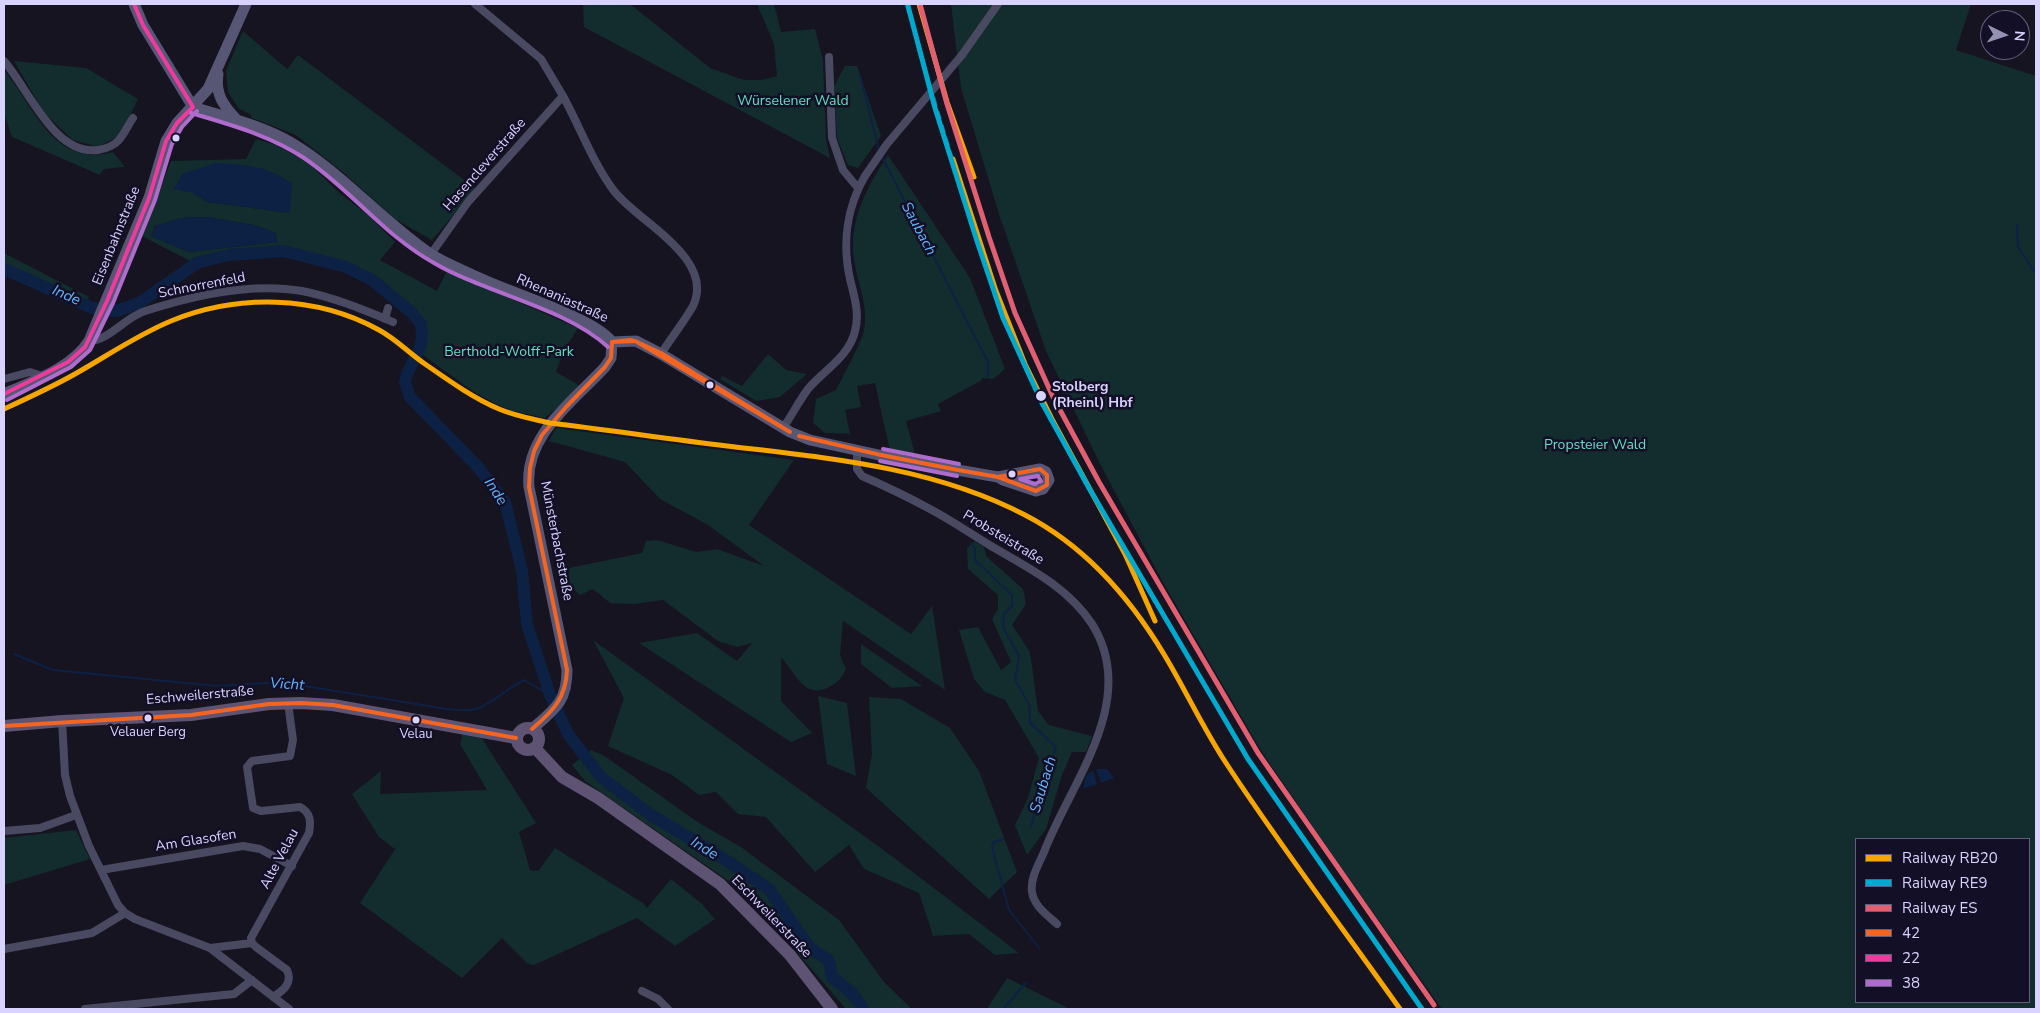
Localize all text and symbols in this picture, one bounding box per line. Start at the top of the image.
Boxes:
north arrow [1980,10,2030,60]
text: N [2010,30,2029,42]
park label: Würselener Wald [737,94,849,110]
street label: Hasencleverstraße [440,115,530,215]
unlabelled marker [171,133,181,143]
street label: Eisenbahnstraße [90,184,144,288]
water label: Saubach [896,199,940,259]
street label: Schnorrenfeld [157,269,247,303]
street label: Rhenaniastraße [513,271,611,327]
water label: Inde [49,282,83,310]
park label: Berthold-Wolff-Park [444,345,574,361]
unlabelled marker [705,380,715,390]
place label: Stolberg (Rheinl) Hbf [1052,380,1133,412]
marker: Stolberg (Rheinl) Hbf [1034,389,1048,403]
park label: Propsteier Wald [1544,438,1646,454]
unlabelled marker [1007,469,1017,479]
water label: Inde [480,475,510,509]
street label: Münsterbachstraße [536,480,576,602]
street label: Probsteistraße [959,507,1047,569]
water label: Vicht [269,675,305,695]
street label: Eschweilerstraße [145,683,255,709]
marker: Velauer Berg [143,713,153,723]
marker: Velau [411,715,421,725]
place label: Velauer Berg [110,725,186,741]
place label: Velau [399,727,433,743]
water label: Saubach [1027,755,1061,815]
street label: Am Glasofen [154,826,238,856]
street label: Alte Velau [257,826,303,892]
water label: Inde [687,834,721,864]
legend [1855,838,2030,1003]
text: Railway RB20 [1902,848,1998,868]
street label: Eschweilerstraße [727,872,815,962]
text: Railway RE9 [1902,873,1987,893]
text: Railway ES [1902,898,1977,918]
text: 42 [1902,923,1920,943]
text: 22 [1902,948,1920,968]
text: 38 [1902,973,1920,993]

